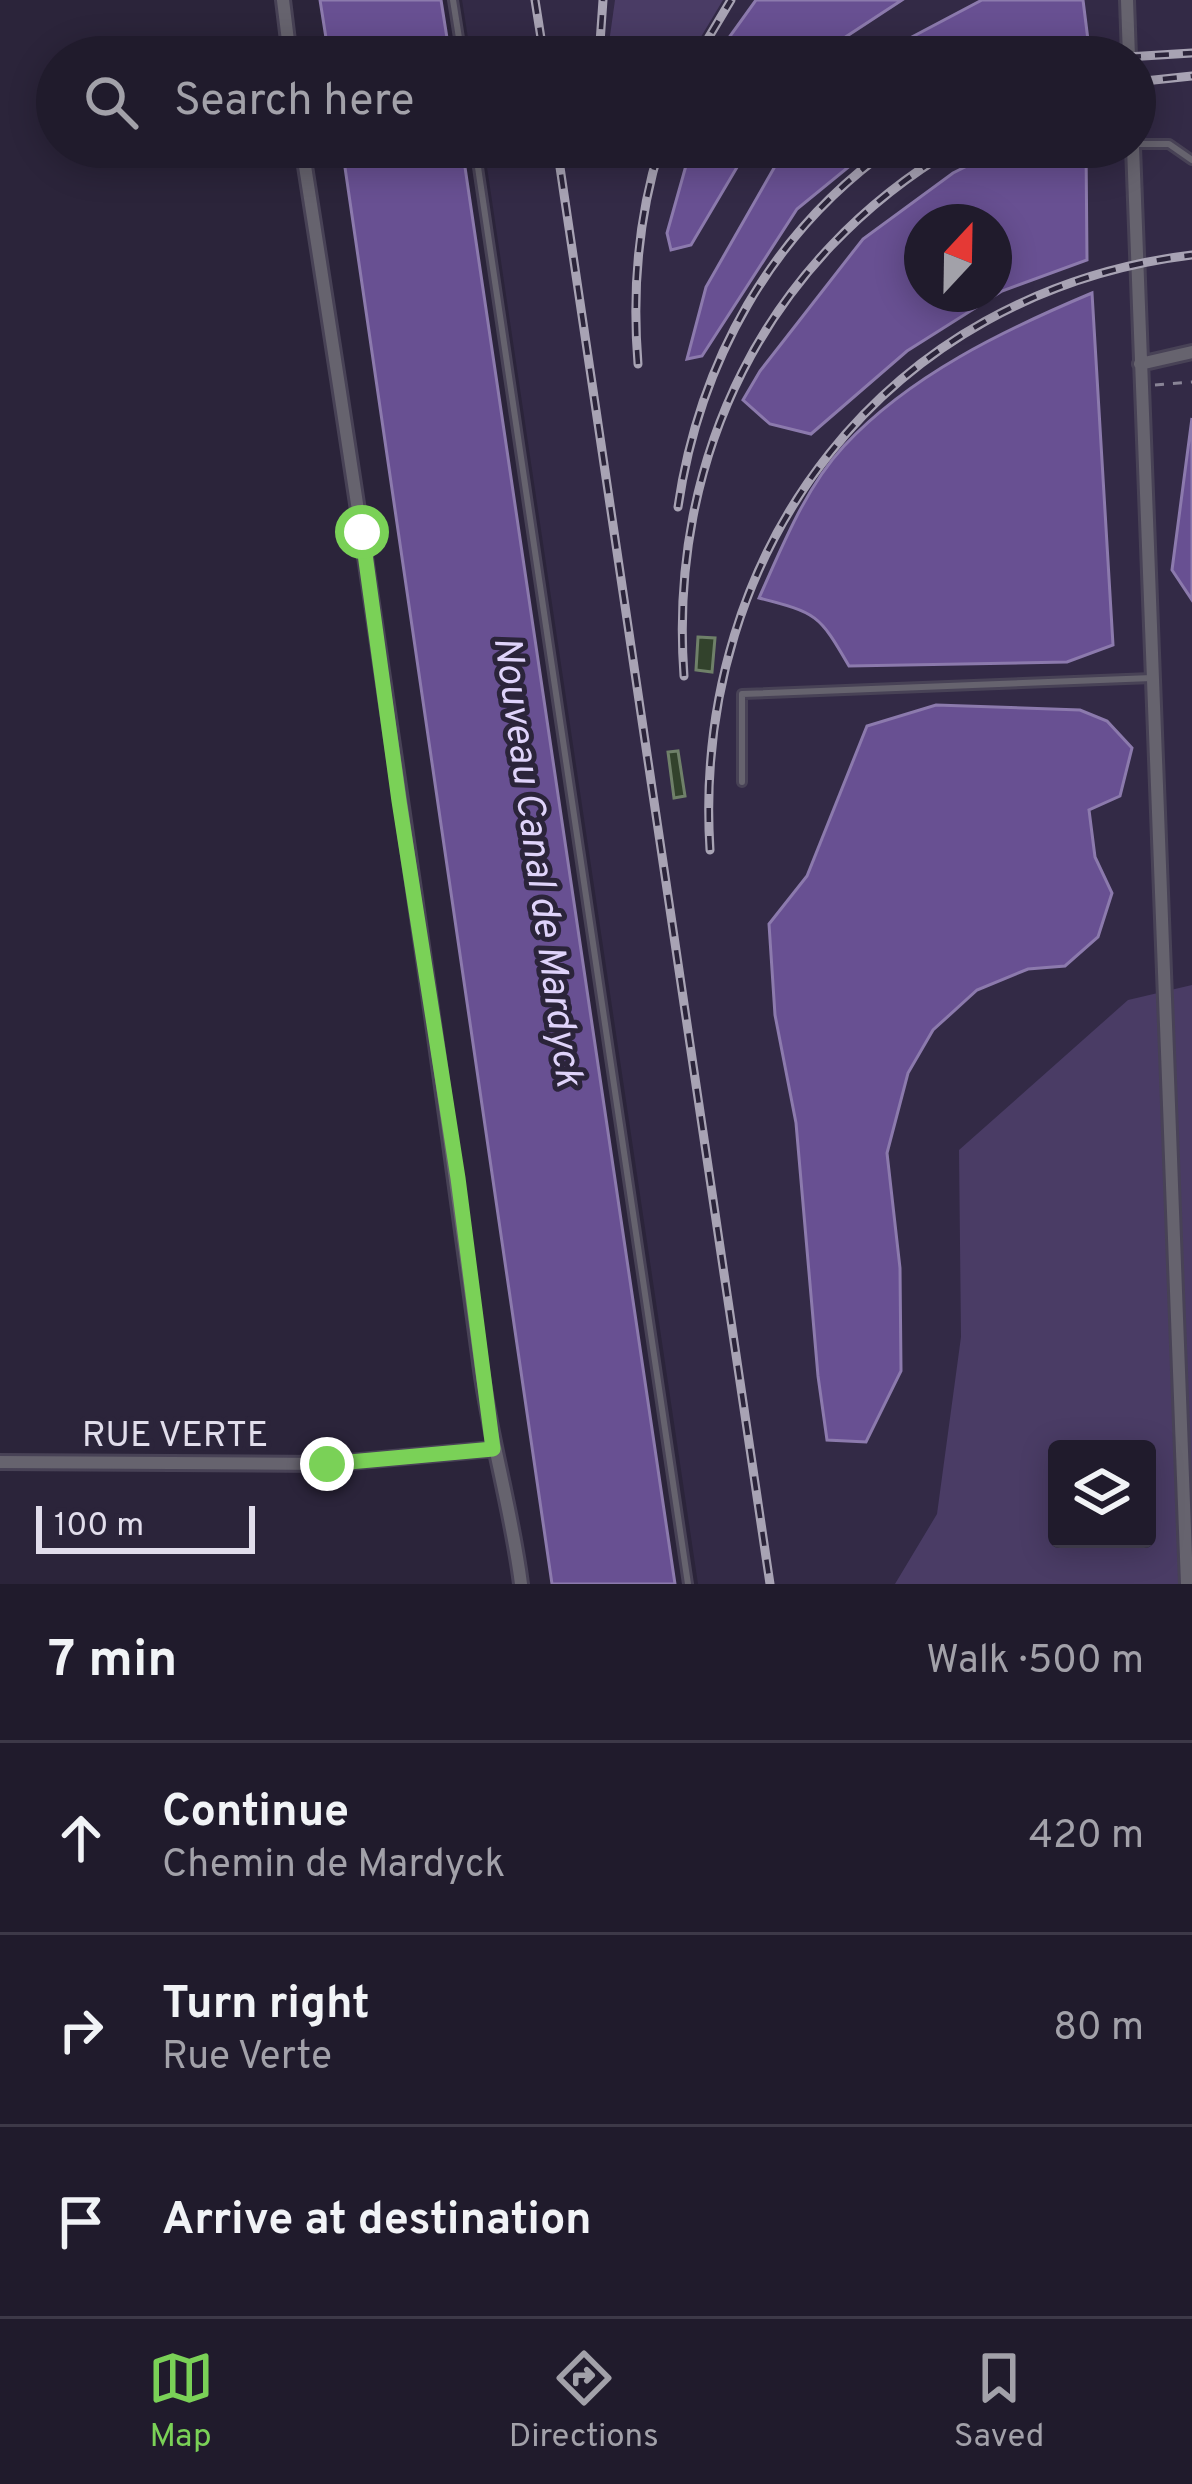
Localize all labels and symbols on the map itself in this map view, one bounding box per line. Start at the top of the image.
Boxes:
north arrow [904,204,1012,312]
route start [335,505,389,559]
water label: Nouveau Canal de Mardyck [480,634,592,1091]
street label: RUE VERTE [82,1414,268,1460]
route end [300,1437,354,1491]
scale bar [36,1500,255,1553]

